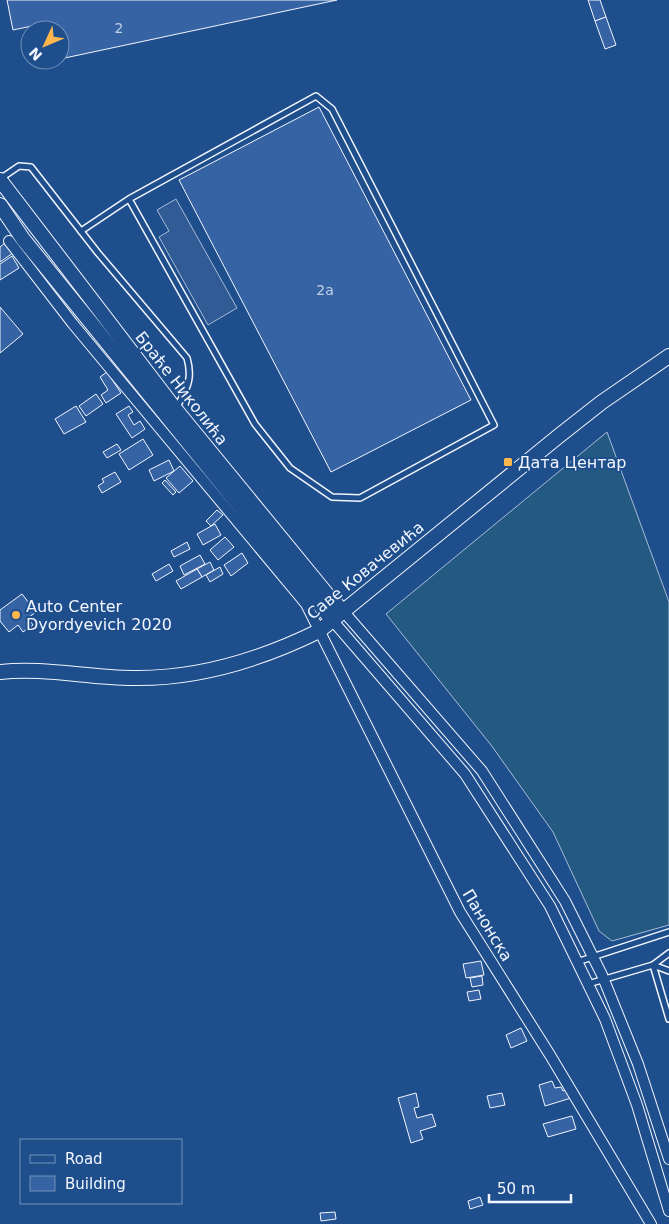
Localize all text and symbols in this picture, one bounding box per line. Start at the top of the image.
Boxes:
north arrow [20,20,70,70]
house number: 2 [115,20,123,36]
text: N [26,44,45,64]
house number: 2a [316,282,334,298]
street label: Браће Николића [131,328,232,449]
place label: Дата Центар [518,453,627,472]
marker: Дата Центар [502,456,514,468]
street label: Саве Ковачевића [303,517,428,623]
place label: Auto Center Dyordyevich 2020 [26,597,172,634]
marker: Auto Center Dyordyevich 2020 [10,609,22,621]
street label: Панонска [459,886,517,965]
legend [20,1139,182,1204]
text: Road [65,1150,103,1168]
scale bar [489,1172,572,1204]
text: Building [65,1175,126,1193]
text: 50 m [497,1180,535,1198]

